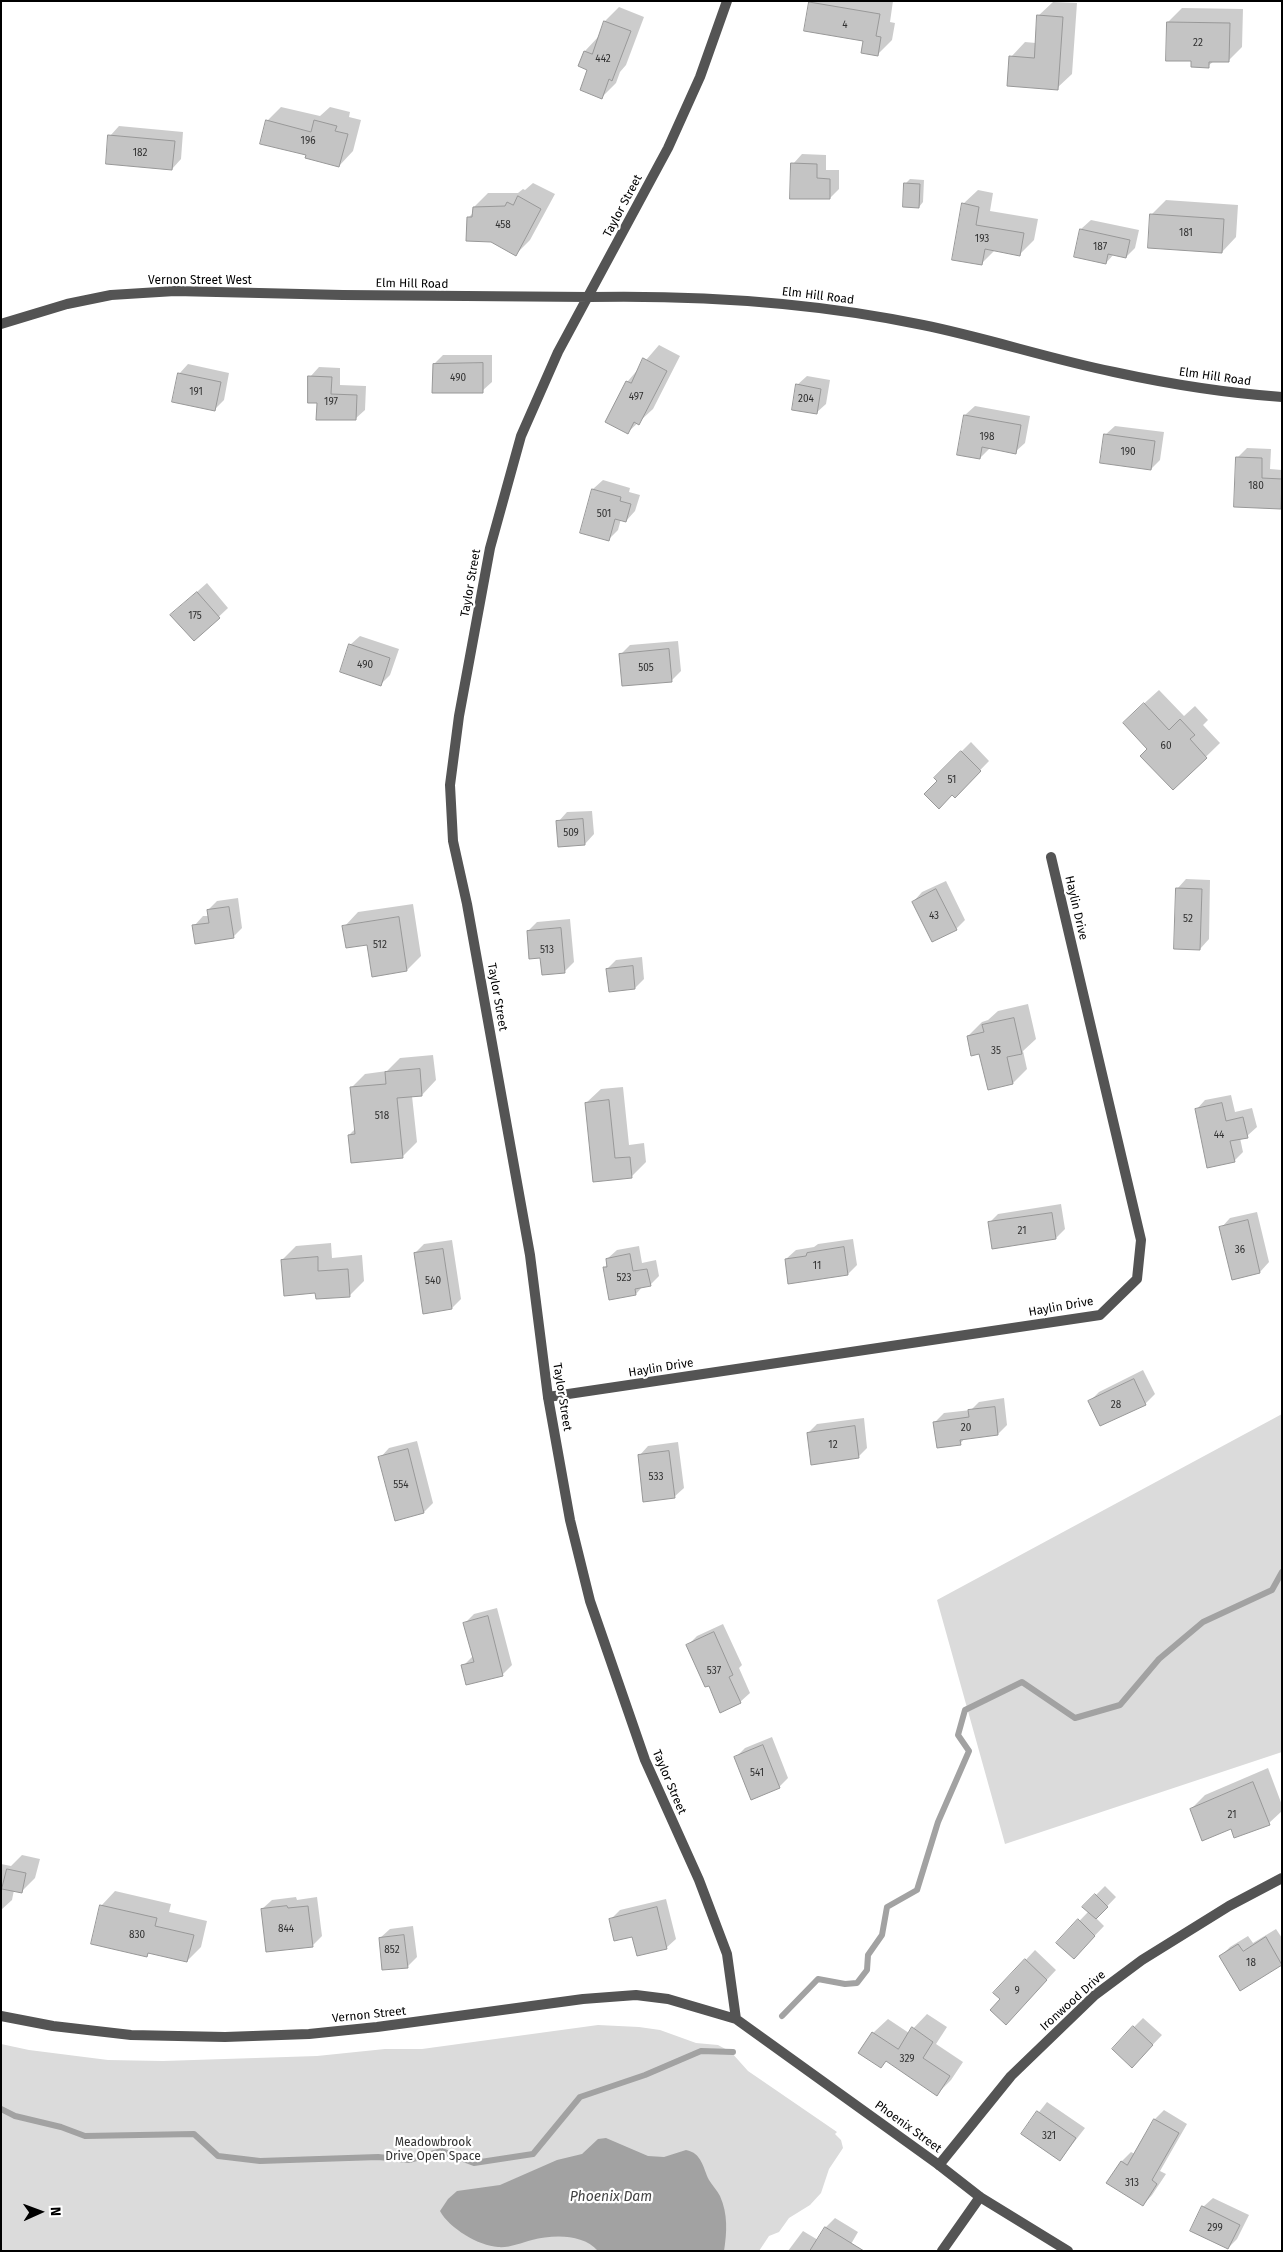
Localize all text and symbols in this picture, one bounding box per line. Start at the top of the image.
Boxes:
house number: 4 [842,19,848,31]
house number: 22 [1193,37,1203,49]
house number: 442 [595,53,611,65]
house number: 196 [301,135,315,147]
house number: 182 [133,147,147,159]
street label: Taylor Street [601,172,645,240]
house number: 458 [495,219,511,231]
house number: 181 [1179,227,1193,239]
house number: 193 [975,233,989,245]
house number: 187 [1093,241,1107,253]
street label: Vernon Street West [148,274,252,288]
street label: Elm Hill Road [376,276,448,292]
street label: Elm Hill Road [781,284,855,308]
street label: Elm Hill Road [1178,365,1252,389]
house number: 490 [450,372,466,384]
house number: 191 [189,386,203,398]
house number: 497 [629,391,643,403]
house number: 204 [798,393,814,405]
house number: 197 [324,396,338,408]
house number: 198 [979,431,995,443]
house number: 190 [1120,446,1136,458]
house number: 180 [1248,480,1264,492]
house number: 501 [597,508,611,520]
street label: Taylor Street [458,548,484,618]
house number: 175 [188,610,202,622]
house number: 490 [357,659,373,671]
house number: 505 [638,662,654,674]
house number: 60 [1161,740,1171,752]
house number: 51 [948,774,956,786]
house number: 509 [563,827,579,839]
street label: Haylin Drive [1062,874,1090,942]
house number: 43 [929,910,939,922]
house number: 52 [1183,913,1193,925]
house number: 512 [373,939,387,951]
house number: 513 [540,944,554,956]
street label: Taylor Street [484,962,510,1032]
house number: 35 [991,1045,1001,1057]
house number: 518 [375,1110,389,1122]
house number: 44 [1214,1129,1224,1141]
house number: 21 [1017,1225,1027,1237]
house number: 36 [1235,1244,1245,1256]
house number: 11 [813,1260,821,1272]
house number: 523 [617,1272,631,1284]
house number: 540 [425,1275,441,1287]
street label: Haylin Drive [1027,1294,1095,1320]
street label: Haylin Drive [627,1356,695,1380]
street label: Taylor Street [550,1362,574,1432]
house number: 28 [1111,1399,1121,1411]
house number: 20 [961,1422,971,1434]
house number: 12 [828,1439,838,1451]
house number: 533 [649,1471,663,1483]
house number: 554 [393,1479,409,1491]
house number: 537 [707,1665,721,1677]
street label: Taylor Street [649,1748,689,1816]
house number: 541 [750,1767,764,1779]
house number: 21 [1227,1809,1237,1821]
house number: 844 [278,1923,294,1935]
house number: 830 [129,1929,145,1941]
house number: 852 [384,1944,400,1956]
house number: 18 [1246,1957,1256,1969]
street label: Ironwood Drive [1037,1968,1109,2034]
house number: 9 [1014,1985,1020,1997]
street label: Vernon Street [331,2004,407,2026]
house number: 329 [900,2053,914,2065]
street label: Phoenix Street [872,2098,944,2156]
house number: 321 [1042,2130,1056,2142]
park label: Meadowbrook Drive Open Space [385,2136,481,2164]
house number: 313 [1125,2177,1139,2189]
north arrow [15,2187,65,2237]
water label: Phoenix Dam [570,2189,652,2205]
text: N [47,2207,64,2216]
house number: 299 [1207,2222,1223,2234]

